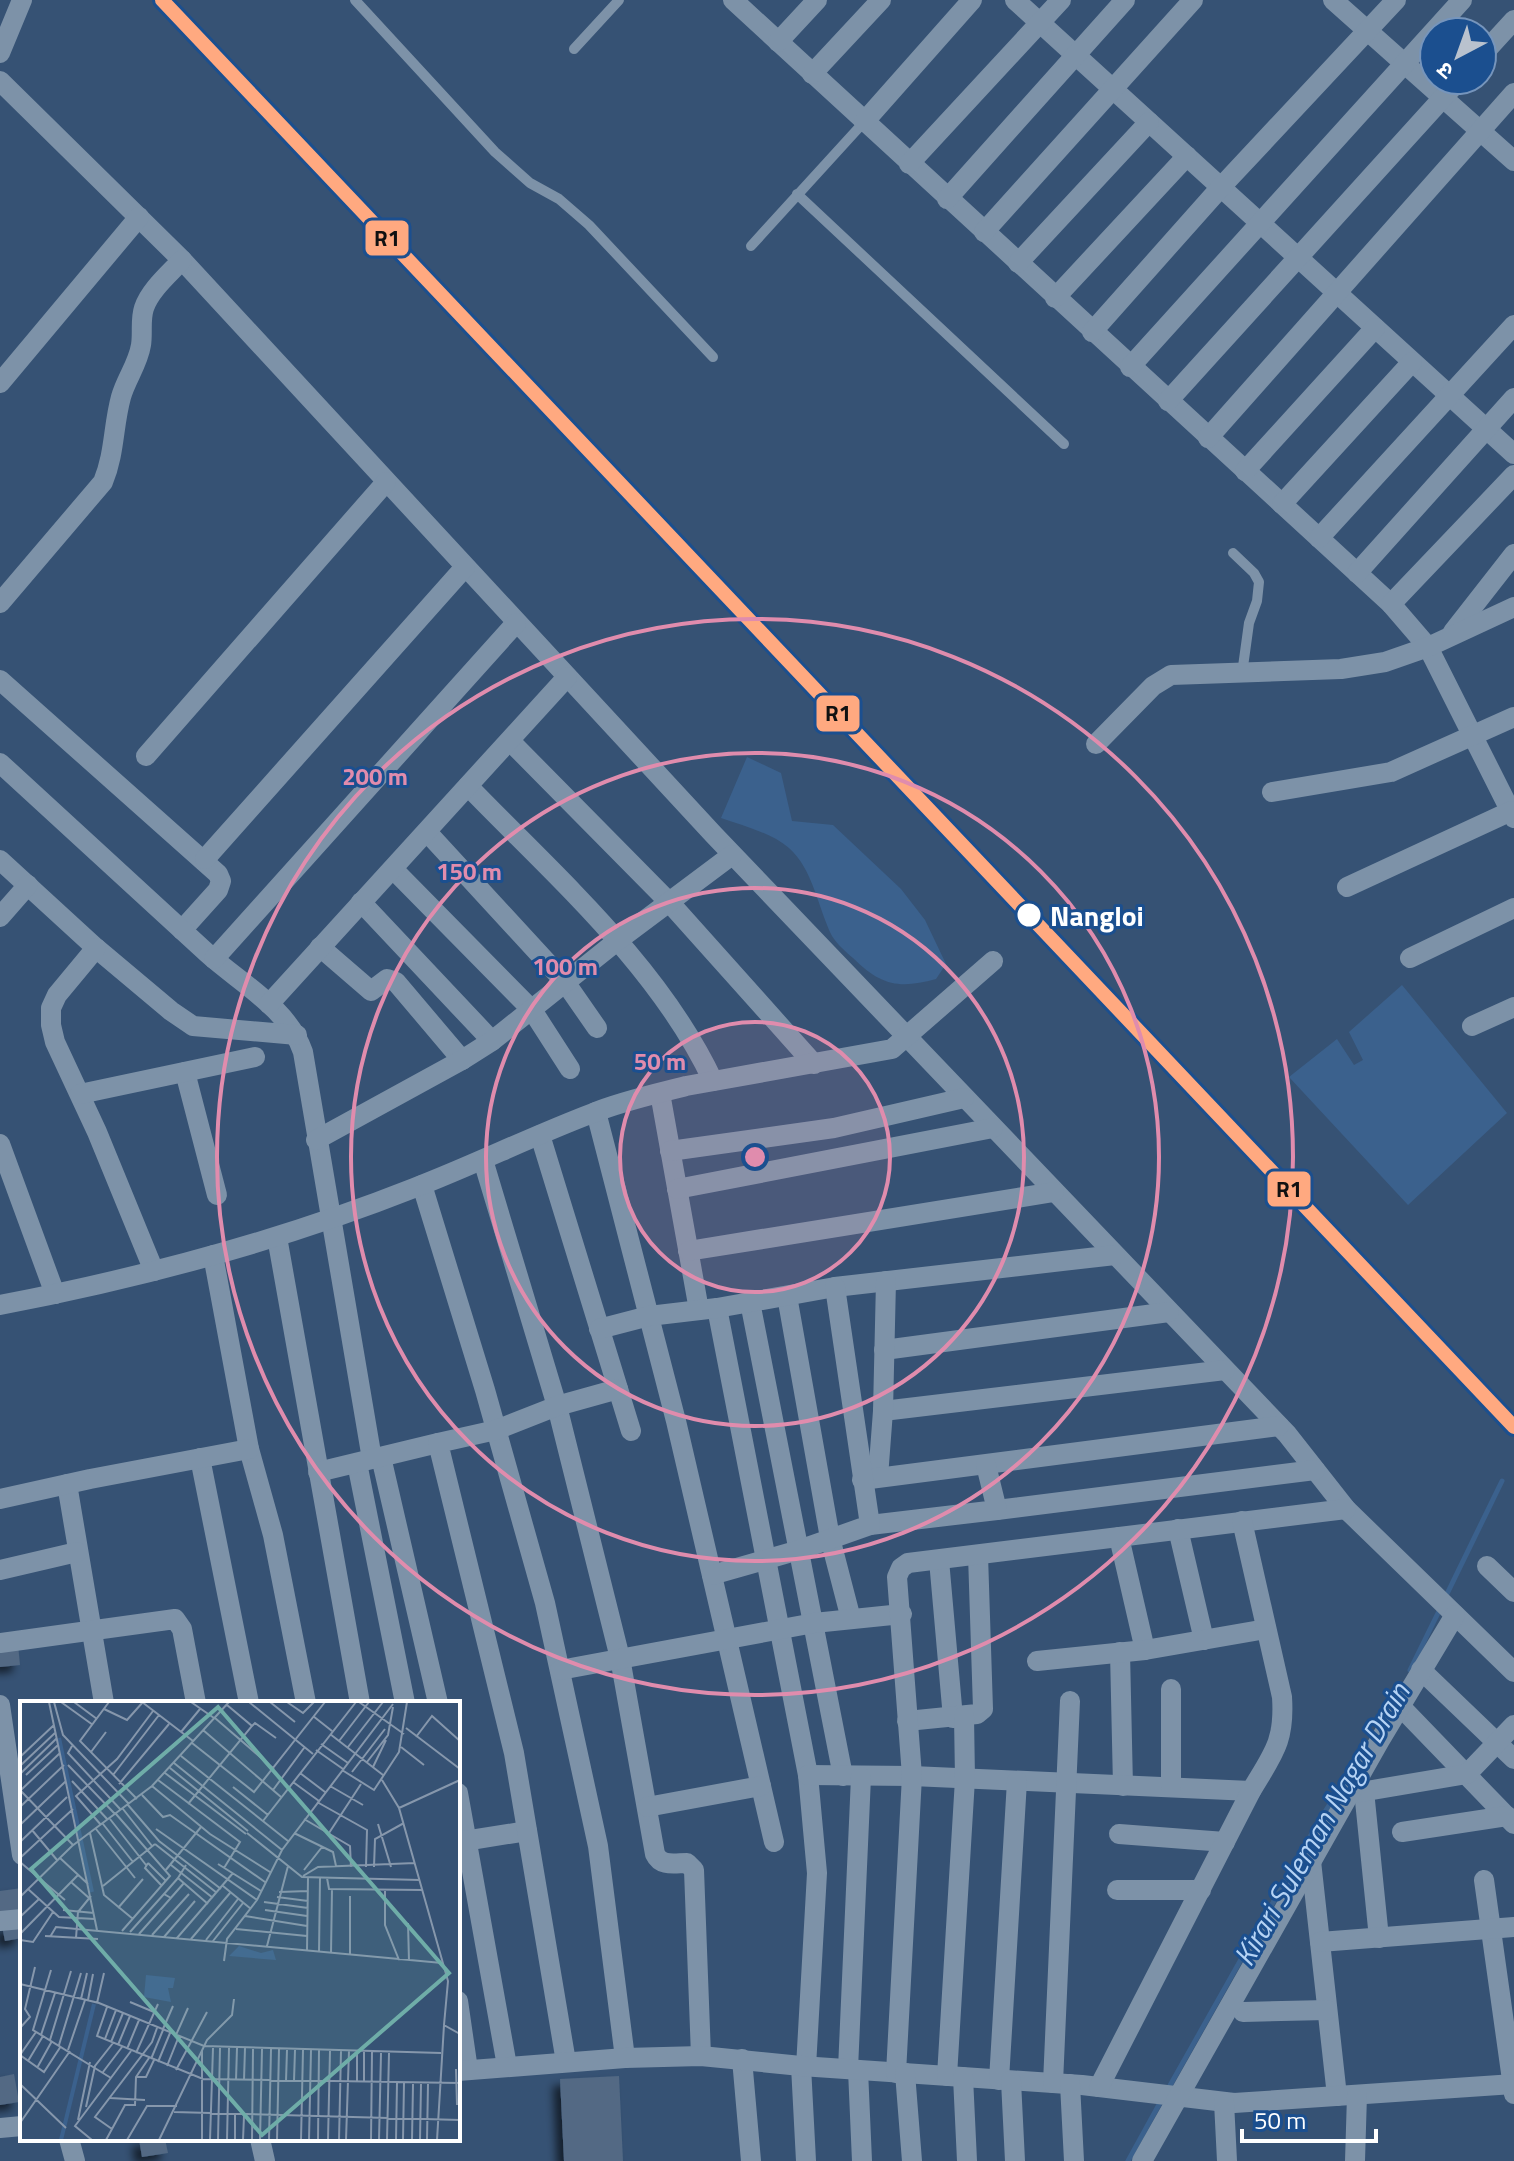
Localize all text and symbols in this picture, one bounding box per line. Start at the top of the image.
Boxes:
north arrow [1418,16,1498,96]
text: उ [1428,53,1461,88]
line badge: R1 [364,219,410,257]
text: R1 [374,221,400,255]
line badge: R1 [815,694,861,733]
text: R1 [825,696,851,730]
text: 200 m [342,758,408,794]
text: 150 m [436,853,502,889]
place label: Nangloi [1050,894,1144,937]
marker: Nangloi [1015,901,1043,929]
text: 100 m [532,948,598,984]
text: 50 m [634,1043,686,1079]
centre of rings [741,1143,769,1171]
line badge: R1 [1266,1170,1312,1208]
text: R1 [1276,1172,1302,1206]
water label: Kirari Suleman Nagar Drain [1221,1673,1422,1974]
inset map [20,1701,460,2141]
scale bar [1242,2093,1376,2143]
text: 50 m [1254,2102,1306,2138]

